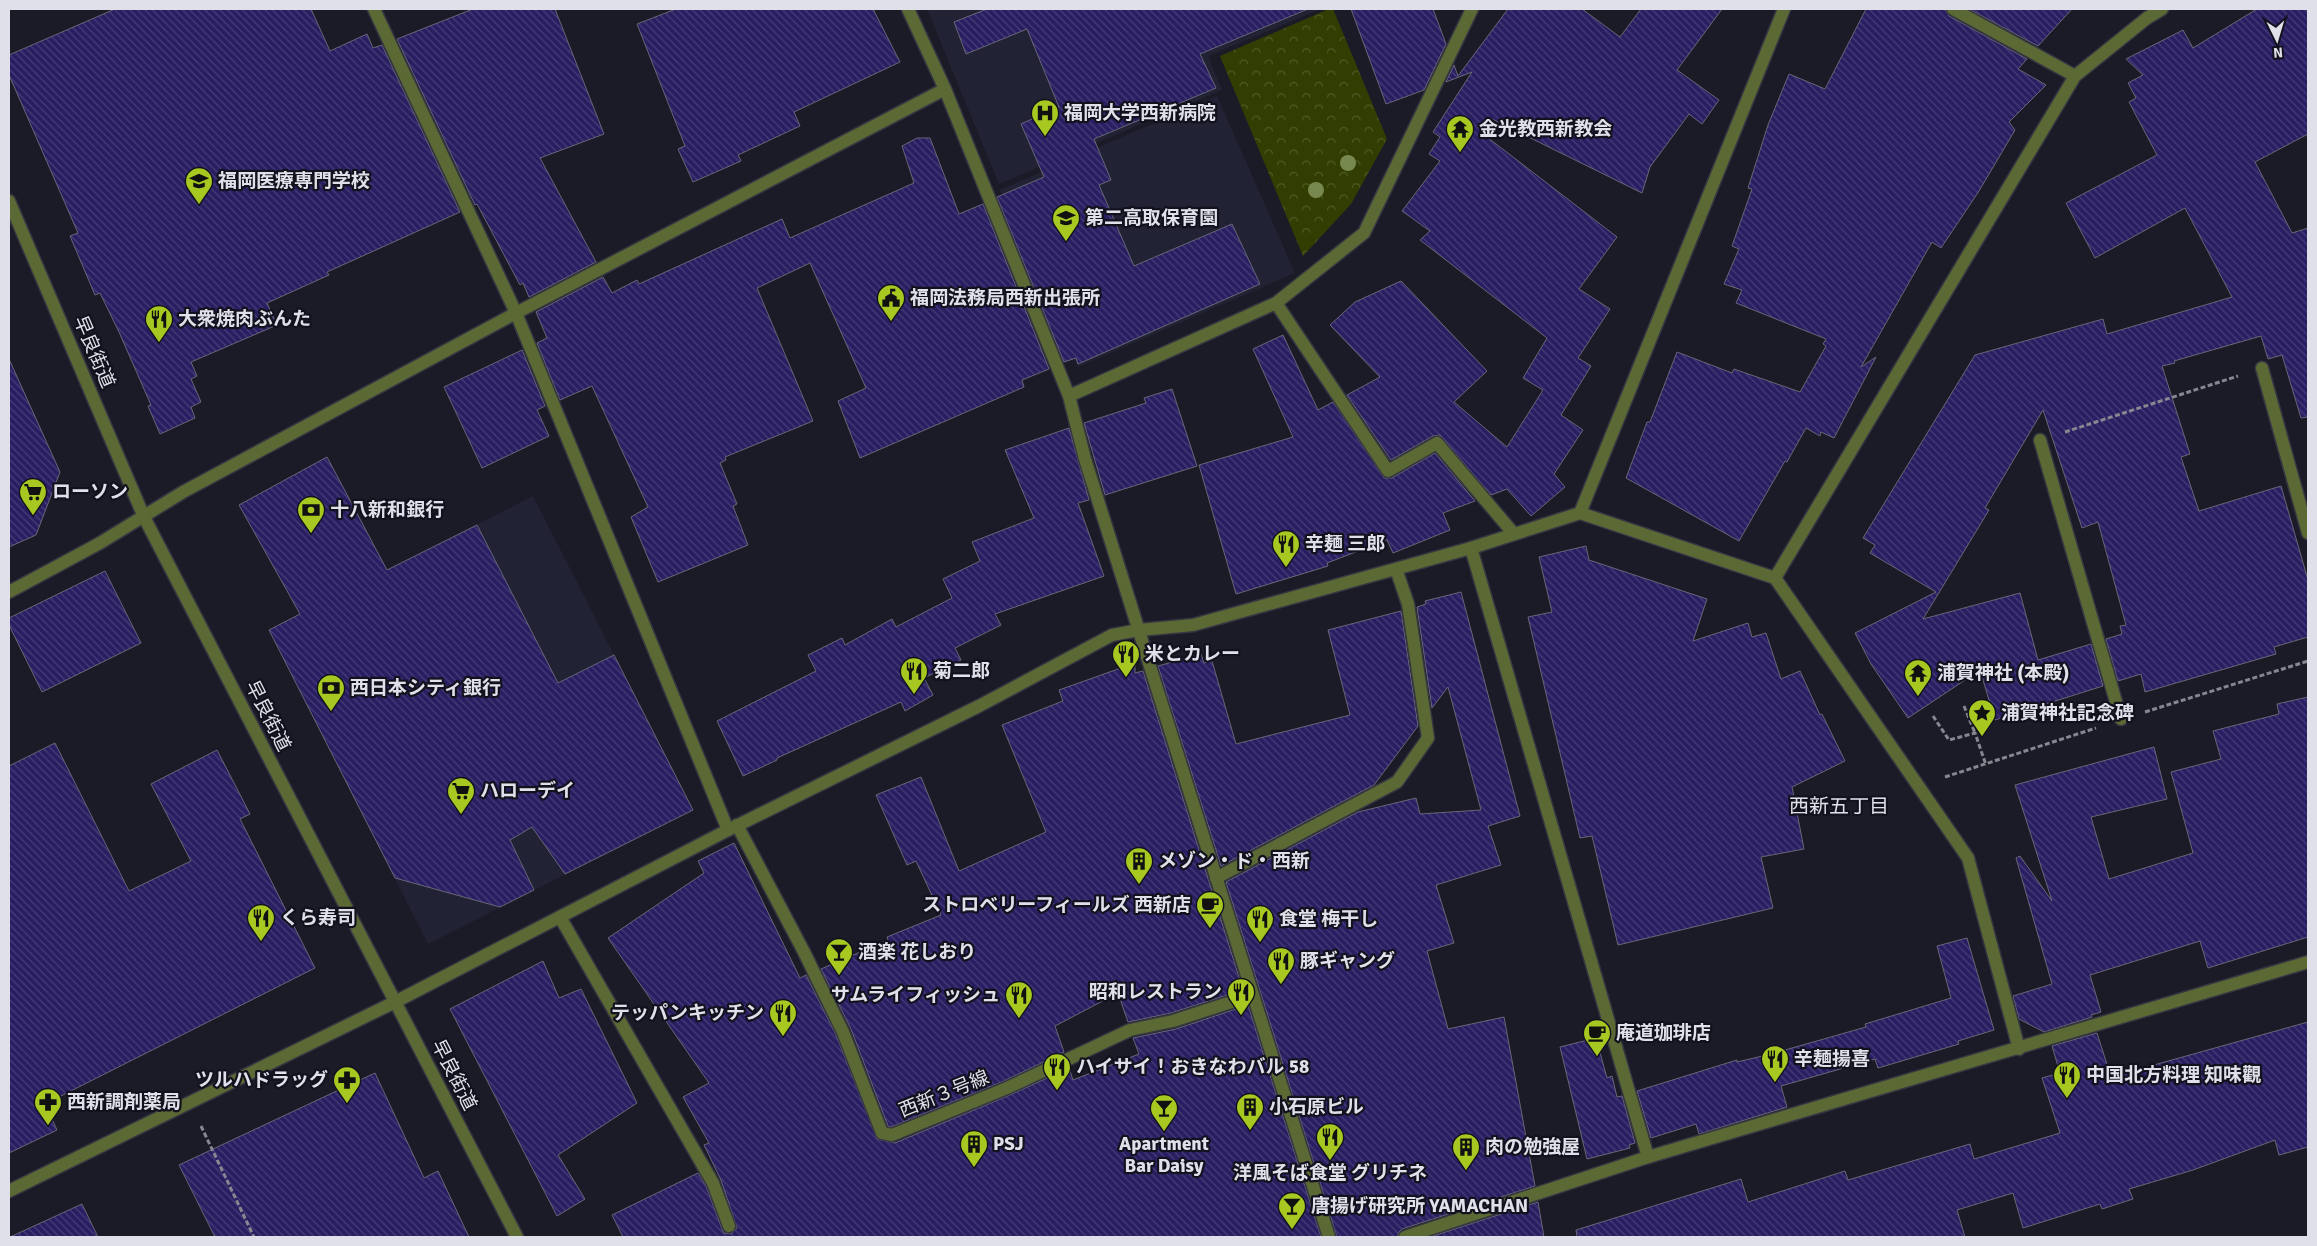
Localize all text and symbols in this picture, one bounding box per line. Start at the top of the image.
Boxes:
north arrow [2252,15,2302,65]
text: N [2272,44,2284,61]
hospital icon: 福岡大学西新病院 [1030,98,1060,137]
place label: 福岡大学西新病院 [1064,101,1216,125]
temple icon: 金光教西新教会 [1445,114,1475,153]
place label: 金光教西新教会 [1479,117,1612,141]
school or university icon: 福岡医療専門学校 [184,166,214,205]
place label: 福岡医療専門学校 [218,169,370,193]
school or university icon: 第二高取保育園 [1051,203,1081,242]
place label: 第二高取保育園 [1085,206,1218,230]
public building icon: 福岡法務局西新出張所 [876,283,906,322]
place label: 福岡法務局西新出張所 [910,286,1100,310]
restaurant icon: 大衆焼肉ぶんた [144,304,174,343]
place label: 大衆焼肉ぶんた [178,307,311,331]
street label: 早良街道 [68,312,120,392]
supermarket icon: ローソン [18,477,48,516]
place label: ローソン [52,480,128,504]
bank icon: 十八新和銀行 [296,495,326,534]
place label: 十八新和銀行 [330,498,444,522]
restaurant icon: 辛麺 三郎 [1271,529,1301,568]
place label: 辛麺 三郎 [1305,532,1385,556]
restaurant icon: 米とカレー [1111,639,1141,678]
place label: 米とカレー [1145,642,1240,666]
restaurant icon: 菊二郎 [899,656,929,695]
temple icon: 浦賀神社 (本殿) [1903,658,1933,697]
place label: 菊二郎 [933,659,990,683]
place label: 浦賀神社 (本殿) [1937,661,2069,685]
bank icon: 西日本シティ銀行 [316,673,346,712]
place label: 西日本シティ銀行 [350,676,501,700]
street label: 早良街道 [240,677,296,755]
place icon: 浦賀神社記念碑 [1967,698,1997,737]
place label: 浦賀神社記念碑 [2001,701,2134,725]
supermarket icon: ハローデイ [446,776,476,815]
place label: ハローデイ [480,779,575,803]
district label: 西新五丁目 [1789,794,1889,819]
building icon: メゾン・ド・西新 [1124,846,1154,885]
place label: メゾン・ド・西新 [1158,849,1310,873]
cafe icon: ストロベリーフィールズ 西新店 [1195,890,1225,929]
place label: ストロベリーフィールズ 西新店 [922,893,1191,917]
restaurant icon: くら寿司 [246,903,276,942]
restaurant icon: 食堂 梅干し [1245,904,1275,943]
place label: くら寿司 [280,906,356,930]
place label: 食堂 梅干し [1279,907,1378,931]
bar icon: 酒楽 花しおり [824,937,854,976]
place label: 酒楽 花しおり [858,940,976,964]
restaurant icon: 豚ギャング [1266,946,1296,985]
place label: 豚ギャング [1300,949,1395,973]
restaurant icon: 昭和レストラン [1226,977,1256,1016]
restaurant icon: サムライフィッシュ [1004,980,1034,1019]
place label: 昭和レストラン [1089,980,1222,1004]
place label: サムライフィッシュ [831,983,1000,1007]
restaurant icon: テッパンキッチン [768,998,798,1037]
place label: テッパンキッチン [611,1001,764,1025]
cafe icon: 庵道珈琲店 [1582,1018,1612,1057]
place label: 庵道珈琲店 [1616,1021,1711,1045]
street label: 早良街道 [426,1036,482,1114]
restaurant icon: 辛麺揚喜 [1760,1044,1790,1083]
place label: 辛麺揚喜 [1794,1047,1870,1071]
restaurant icon: ハイサイ！おきなわバル 58 [1042,1052,1072,1091]
place label: ハイサイ！おきなわバル 58 [1076,1055,1309,1079]
restaurant icon: 中国北方料理 知味觀 [2052,1060,2082,1099]
place label: 中国北方料理 知味觀 [2086,1063,2261,1087]
pharmacy icon: ツルハドラッグ [332,1065,362,1104]
street label: 西新３号線 [895,1065,993,1123]
place label: ツルハドラッグ [195,1068,328,1092]
pharmacy icon: 西新調剤薬局 [33,1087,63,1126]
place label: 西新調剤薬局 [67,1090,181,1114]
building icon: 小石原ビル [1235,1092,1265,1131]
bar icon: Apartment Bar Daisy [1149,1093,1179,1132]
place label: 小石原ビル [1269,1095,1364,1119]
restaurant icon: 洋風そば食堂 グリチネ [1315,1122,1345,1161]
building icon: PSJ [959,1129,989,1168]
place label: PSJ [993,1132,1024,1156]
place label: Apartment Bar Daisy [1119,1132,1209,1178]
building icon: 肉の勉強屋 [1451,1132,1481,1171]
place label: 肉の勉強屋 [1485,1135,1580,1159]
place label: 洋風そば食堂 グリチネ [1233,1161,1427,1185]
bar icon: 唐揚げ研究所 YAMACHAN [1277,1191,1307,1230]
place label: 唐揚げ研究所 YAMACHAN [1311,1194,1528,1218]

